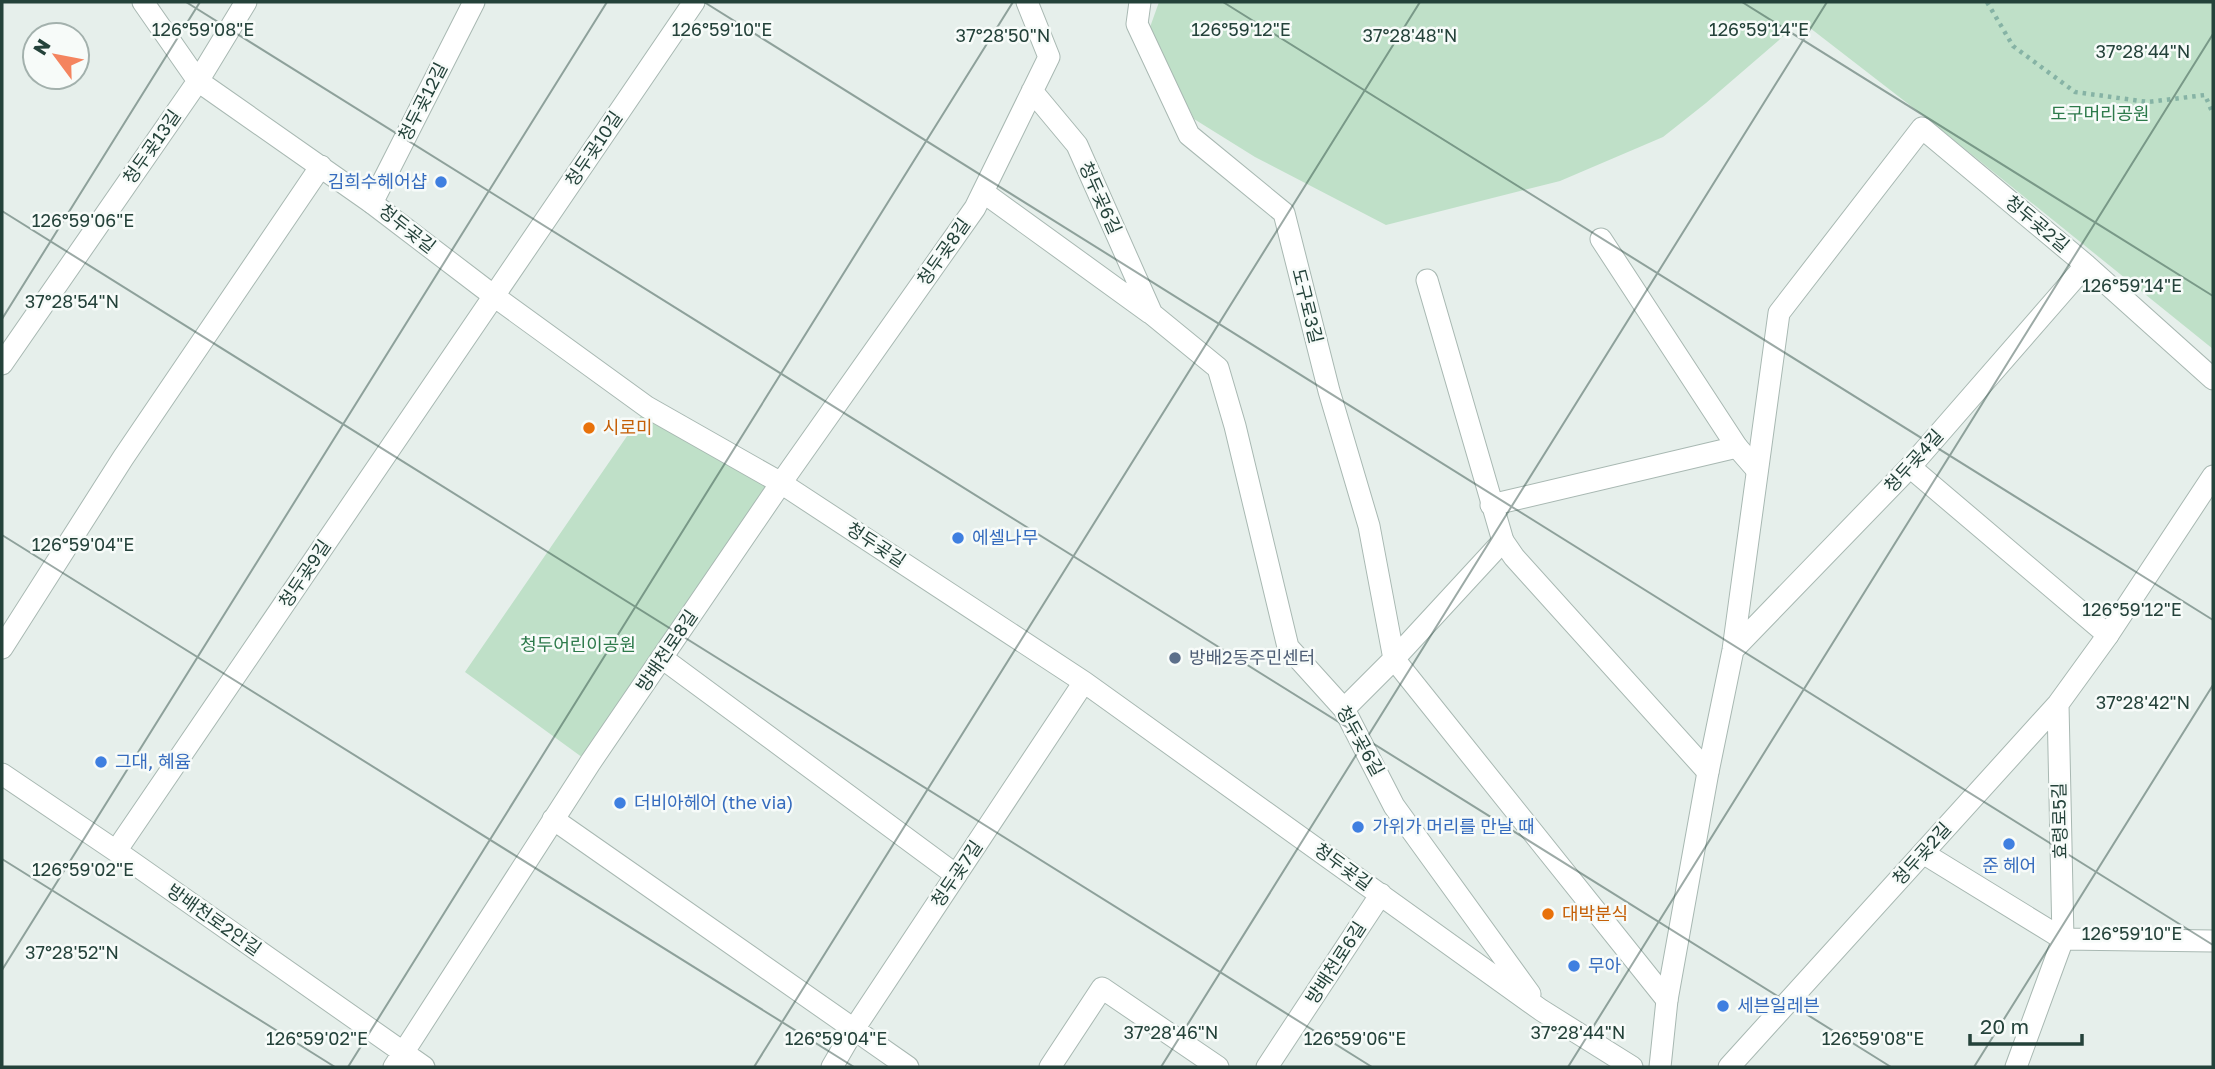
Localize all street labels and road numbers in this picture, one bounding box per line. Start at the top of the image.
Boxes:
street label: 청두곶12길 [393,58,451,145]
street label: 청두곶13길 [118,105,185,188]
street label: 청두곶10길 [560,107,626,190]
street label: 청두곶6길 [1075,158,1127,237]
street label: 청두곶2길 [2001,190,2074,256]
street label: 청두곶길 [375,199,440,257]
street label: 청두곶8길 [912,213,974,289]
street label: 도구로3길 [1288,266,1328,346]
street label: 청두곶4길 [1879,424,1947,496]
street label: 청두곶길 [843,517,910,571]
street label: 청두곶9길 [273,535,335,612]
street label: 방배천로8길 [631,605,702,695]
street label: 청두곶6길 [1333,701,1389,780]
street label: 효령로5길 [2047,782,2071,860]
street label: 청두곶2길 [1887,817,1955,889]
street label: 청두곶7길 [926,836,986,911]
street label: 청두곶길 [1310,838,1377,895]
street label: 방배천로2안길 [163,879,266,960]
street label: 방배천로6길 [1300,917,1370,1008]

